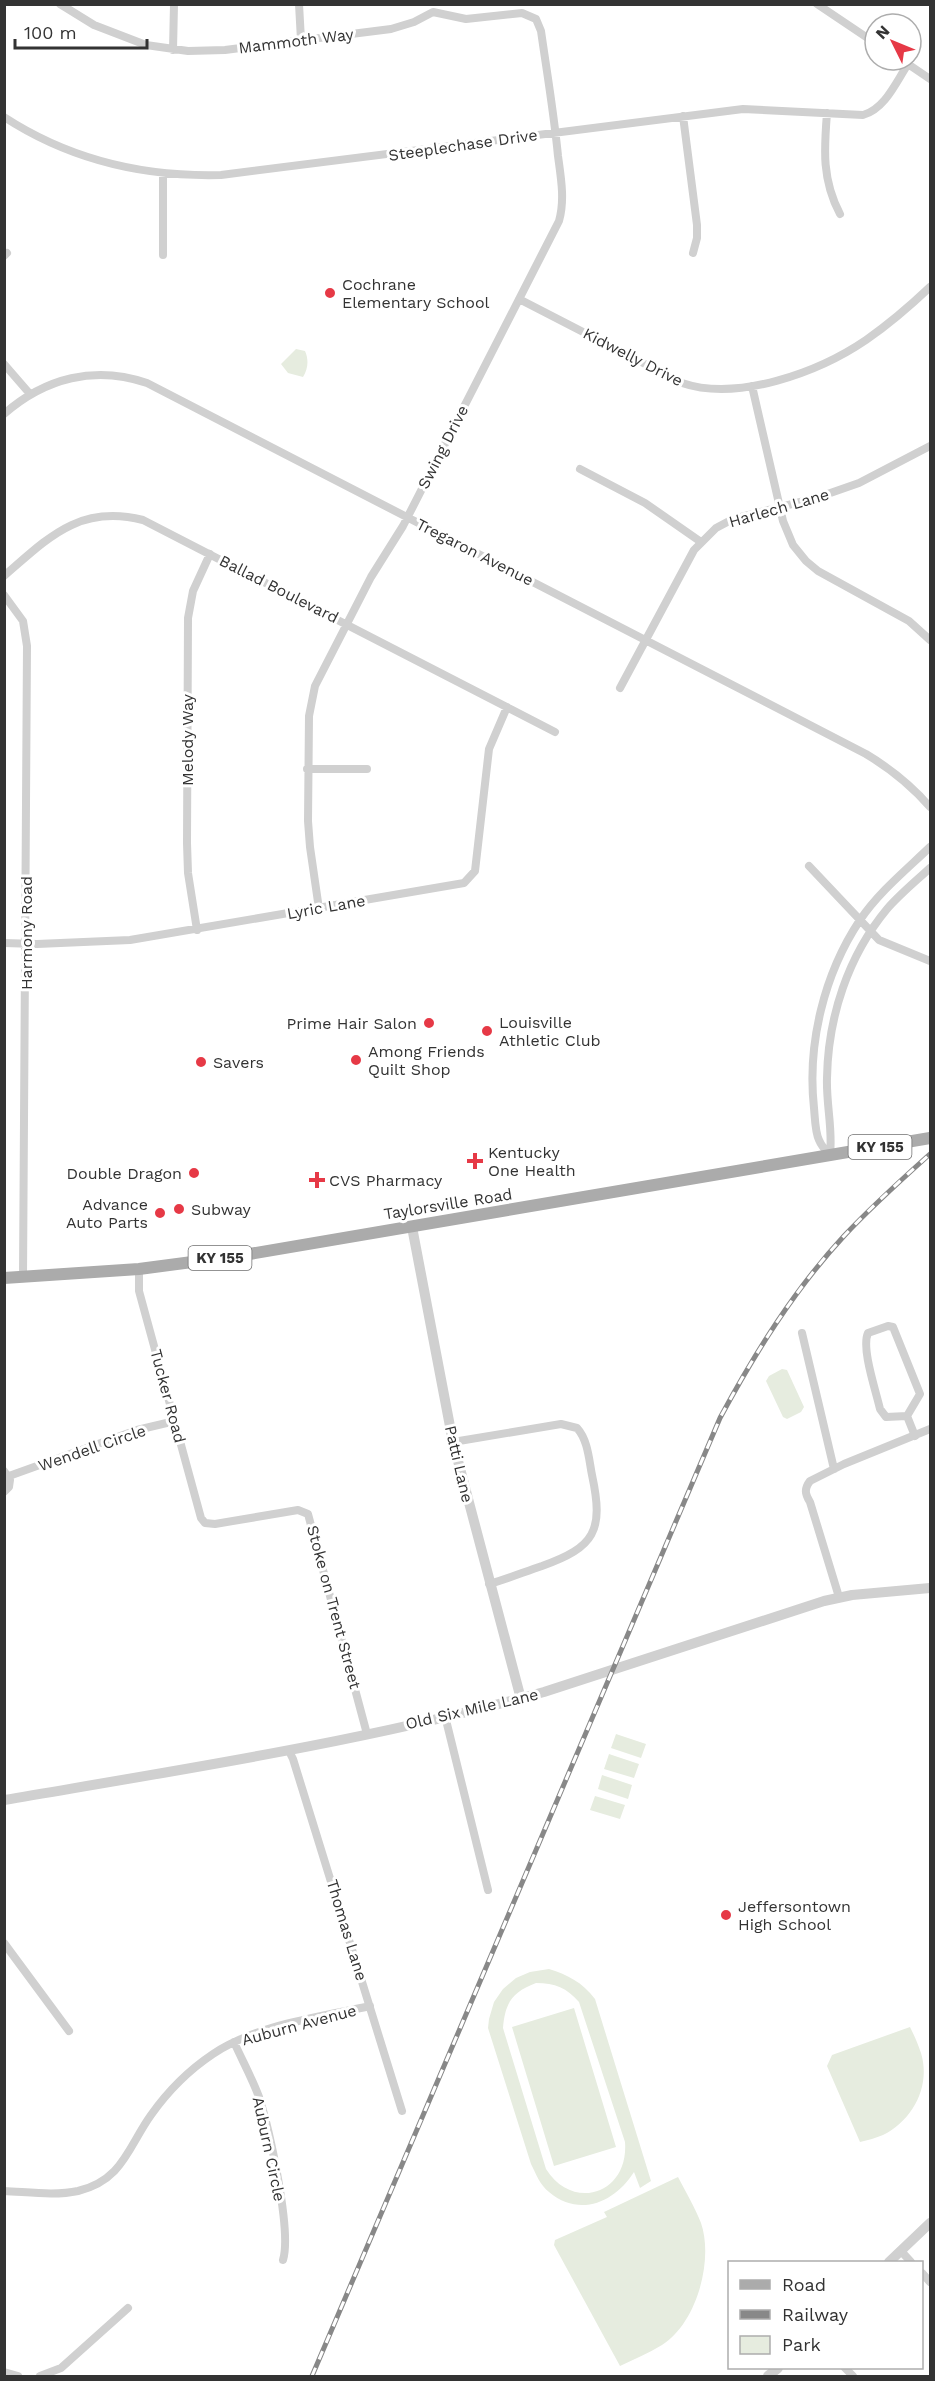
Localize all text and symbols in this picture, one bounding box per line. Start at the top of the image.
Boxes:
scale bar [15,12,147,50]
north arrow [863,12,923,72]
text: N [871,21,893,43]
text: 100 m [24,22,77,43]
street label: Mammoth Way [237,24,355,57]
street label: Steeplechase Drive [387,125,539,165]
place label: Cochrane Elementary School [342,275,490,312]
marker: Cochrane Elementary School [323,286,337,300]
street label: Kidwelly Drive [580,324,686,390]
street label: Swing Drive [414,402,472,492]
street label: Harlech Lane [727,485,831,531]
street label: Tregaron Avenue [413,514,537,590]
street label: Ballad Boulevard [216,551,342,627]
street label: Melody Way [178,693,197,786]
street label: Harmony Road [17,876,36,990]
street label: Lyric Lane [285,891,367,923]
place label: Louisville Athletic Club [499,1013,601,1050]
place label: Prime Hair Salon [286,1014,417,1033]
marker: Prime Hair Salon [422,1016,436,1030]
marker: Louisville Athletic Club [480,1024,494,1038]
place label: Among Friends Quilt Shop [368,1042,485,1079]
place label: Savers [213,1053,264,1072]
marker: Among Friends Quilt Shop [349,1053,363,1067]
marker: Savers [194,1055,208,1069]
road number: KY 155 [848,1135,912,1159]
place label: Kentucky One Health [488,1143,576,1180]
marker: Kentucky One Health [466,1152,484,1170]
place label: Double Dragon [67,1164,182,1183]
marker: Double Dragon [187,1166,201,1180]
place label: CVS Pharmacy [329,1171,443,1190]
marker: CVS Pharmacy [310,1173,324,1187]
street label: Taylorsville Road [382,1184,514,1224]
place label: Advance Auto Parts [66,1195,148,1232]
place label: Subway [191,1200,252,1219]
marker: Subway [172,1202,186,1216]
marker: Advance Auto Parts [153,1206,167,1220]
road number: KY 155 [188,1246,252,1270]
street label: Tucker Road [146,1347,190,1445]
street label: Wendell Circle [36,1421,148,1475]
street label: Patti Lane [441,1424,477,1504]
street label: Stoke on Trent Street [303,1523,365,1691]
street label: Old Six Mile Lane [404,1684,540,1734]
street label: Thomas Lane [323,1877,371,1983]
place label: Jeffersontown High School [738,1897,851,1934]
marker: Jeffersontown High School [719,1908,733,1922]
street label: Auburn Avenue [240,2001,358,2049]
street label: Auburn Circle [249,2095,289,2203]
legend [728,2261,923,2369]
text: Road [782,2274,826,2295]
text: Railway [782,2304,849,2325]
text: Park [782,2334,821,2355]

